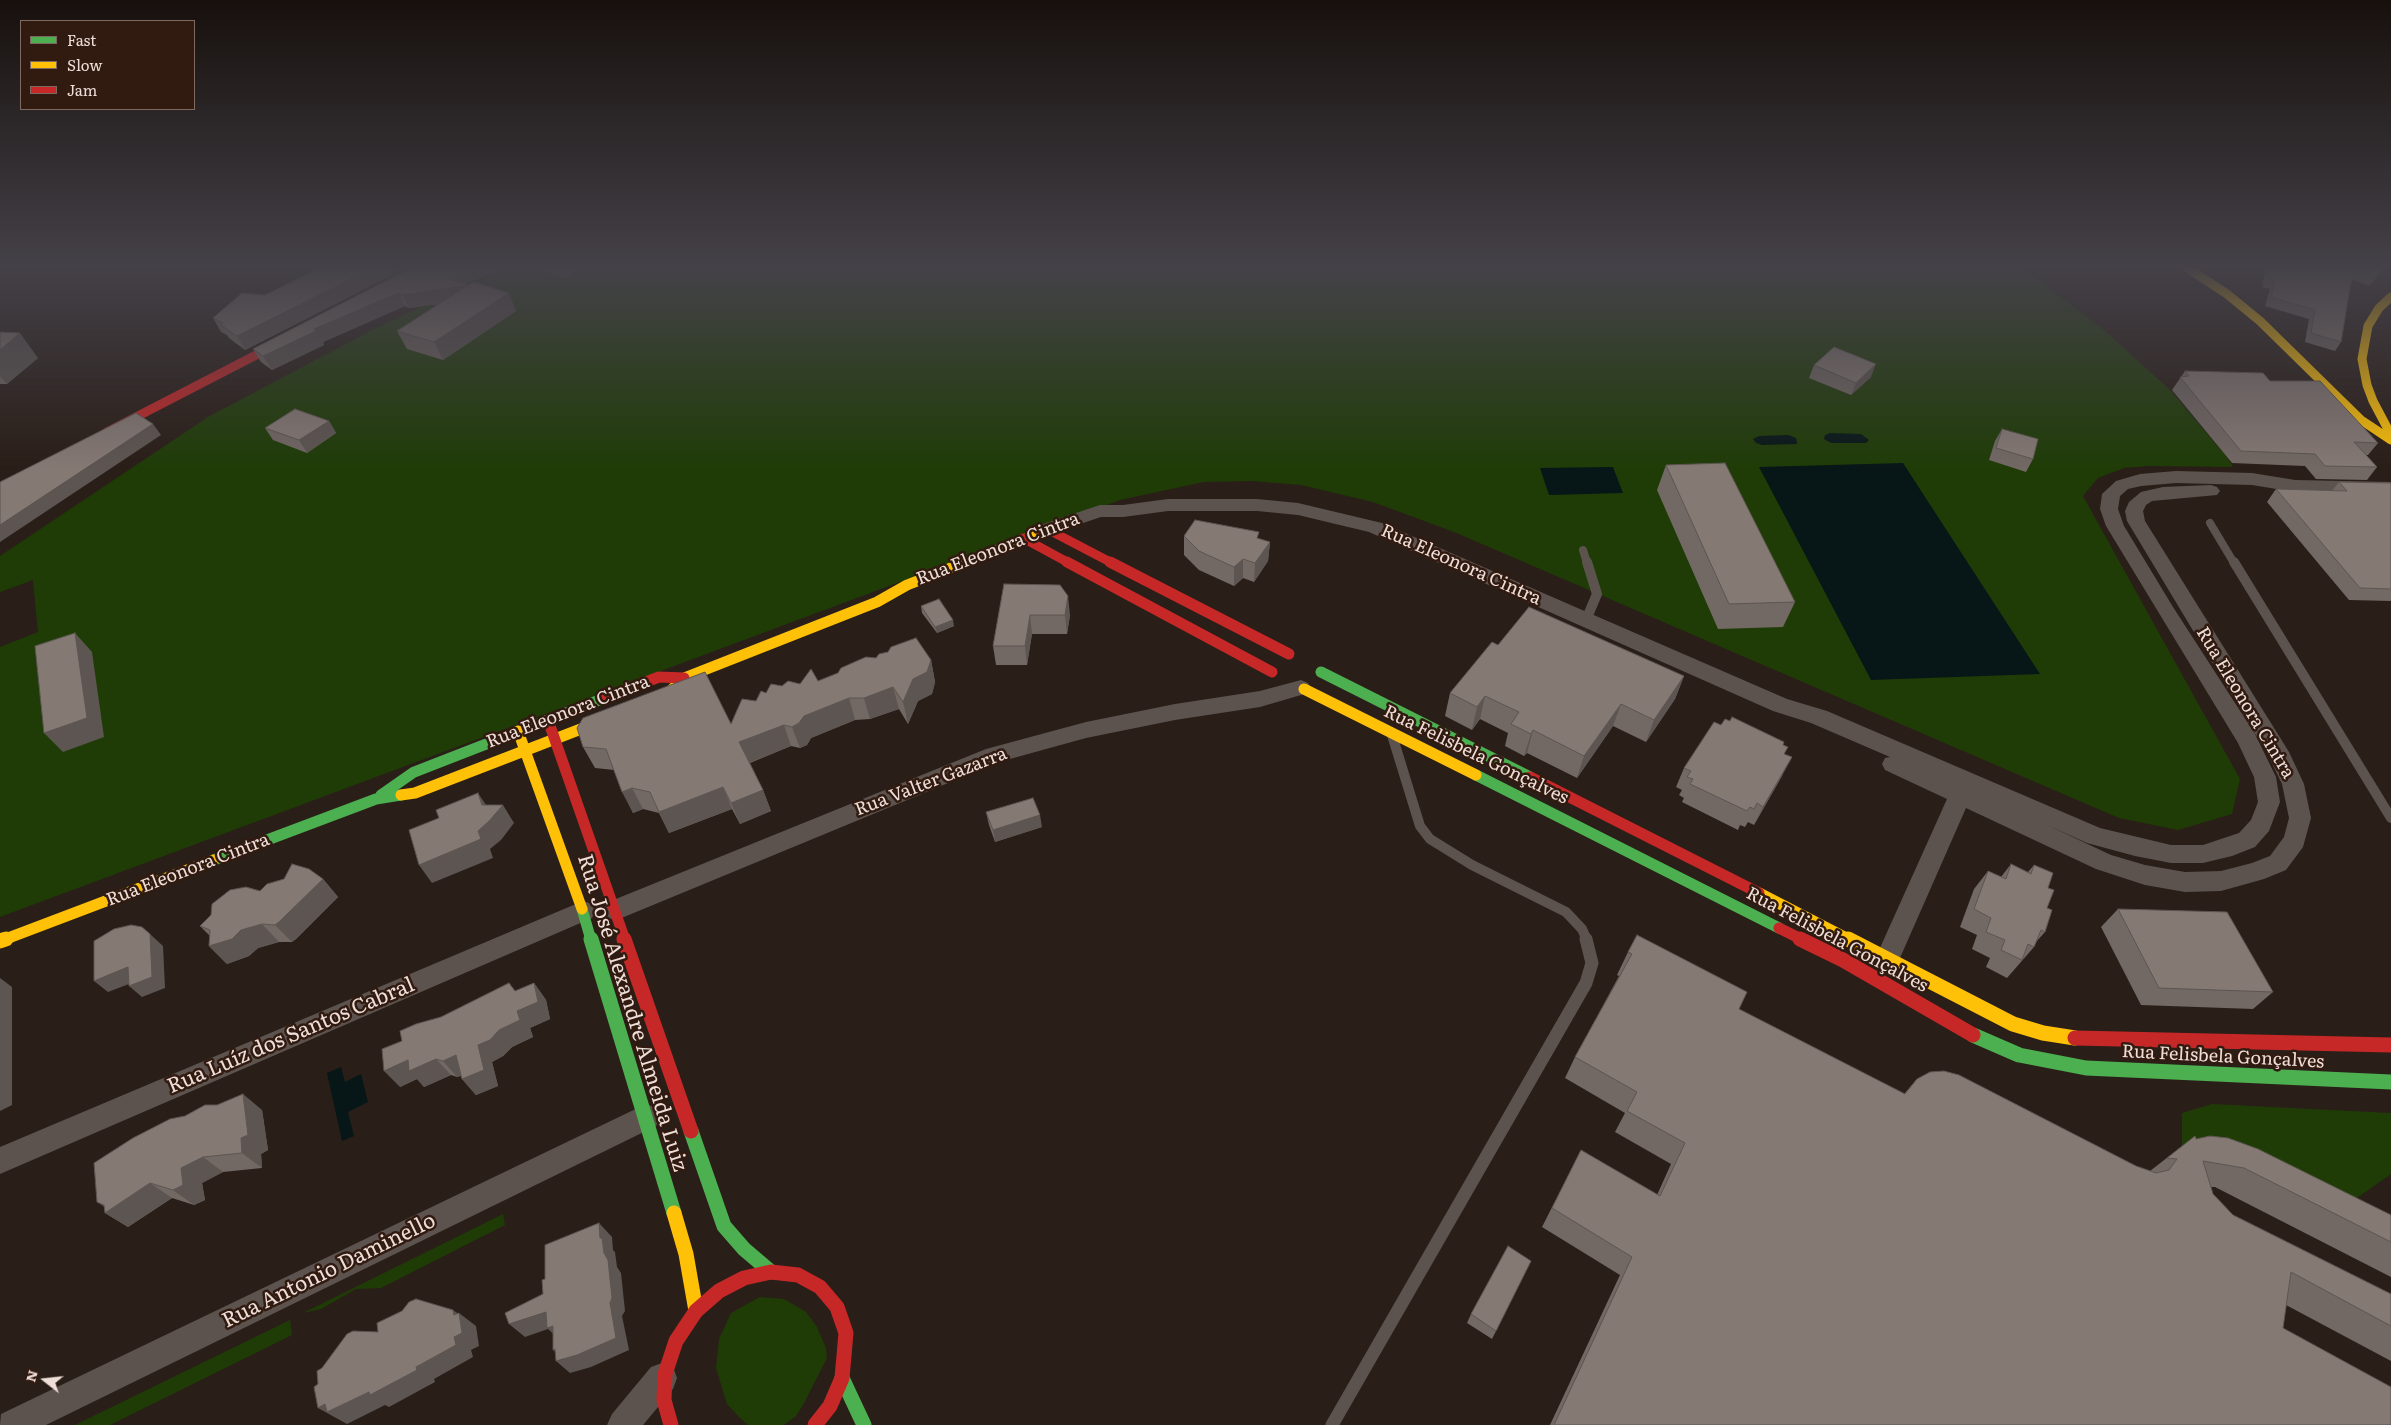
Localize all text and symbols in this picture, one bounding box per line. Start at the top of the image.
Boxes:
legend [20,20,195,110]
text: Fast [67,28,96,51]
text: Slow [67,53,102,76]
text: Jam [67,78,97,101]
street label: Rua Eleonora Cintra [913,508,1083,590]
street label: Rua Eleonora Cintra [1378,520,1544,610]
street label: Rua Eleonora Cintra [2191,623,2299,783]
street label: Rua Eleonora Cintra [483,671,653,753]
street label: Rua Felisbela Gonçalves [1380,701,1572,809]
street label: Rua Valter Gazarra [852,743,1010,821]
street label: Rua Eleonora Cintra [103,829,273,911]
street label: Rua José Alexandre Almeida Luiz [572,851,692,1175]
street label: Rua Felisbela Gonçalves [1742,883,1932,997]
street label: Rua Luíz dos Santos Cabral [164,972,418,1100]
street label: Rua Felisbela Gonçalves [2121,1041,2325,1073]
street label: Rua Antonio Daminello [218,1208,440,1334]
north arrow [20,1355,70,1405]
text: N [19,1367,42,1384]

